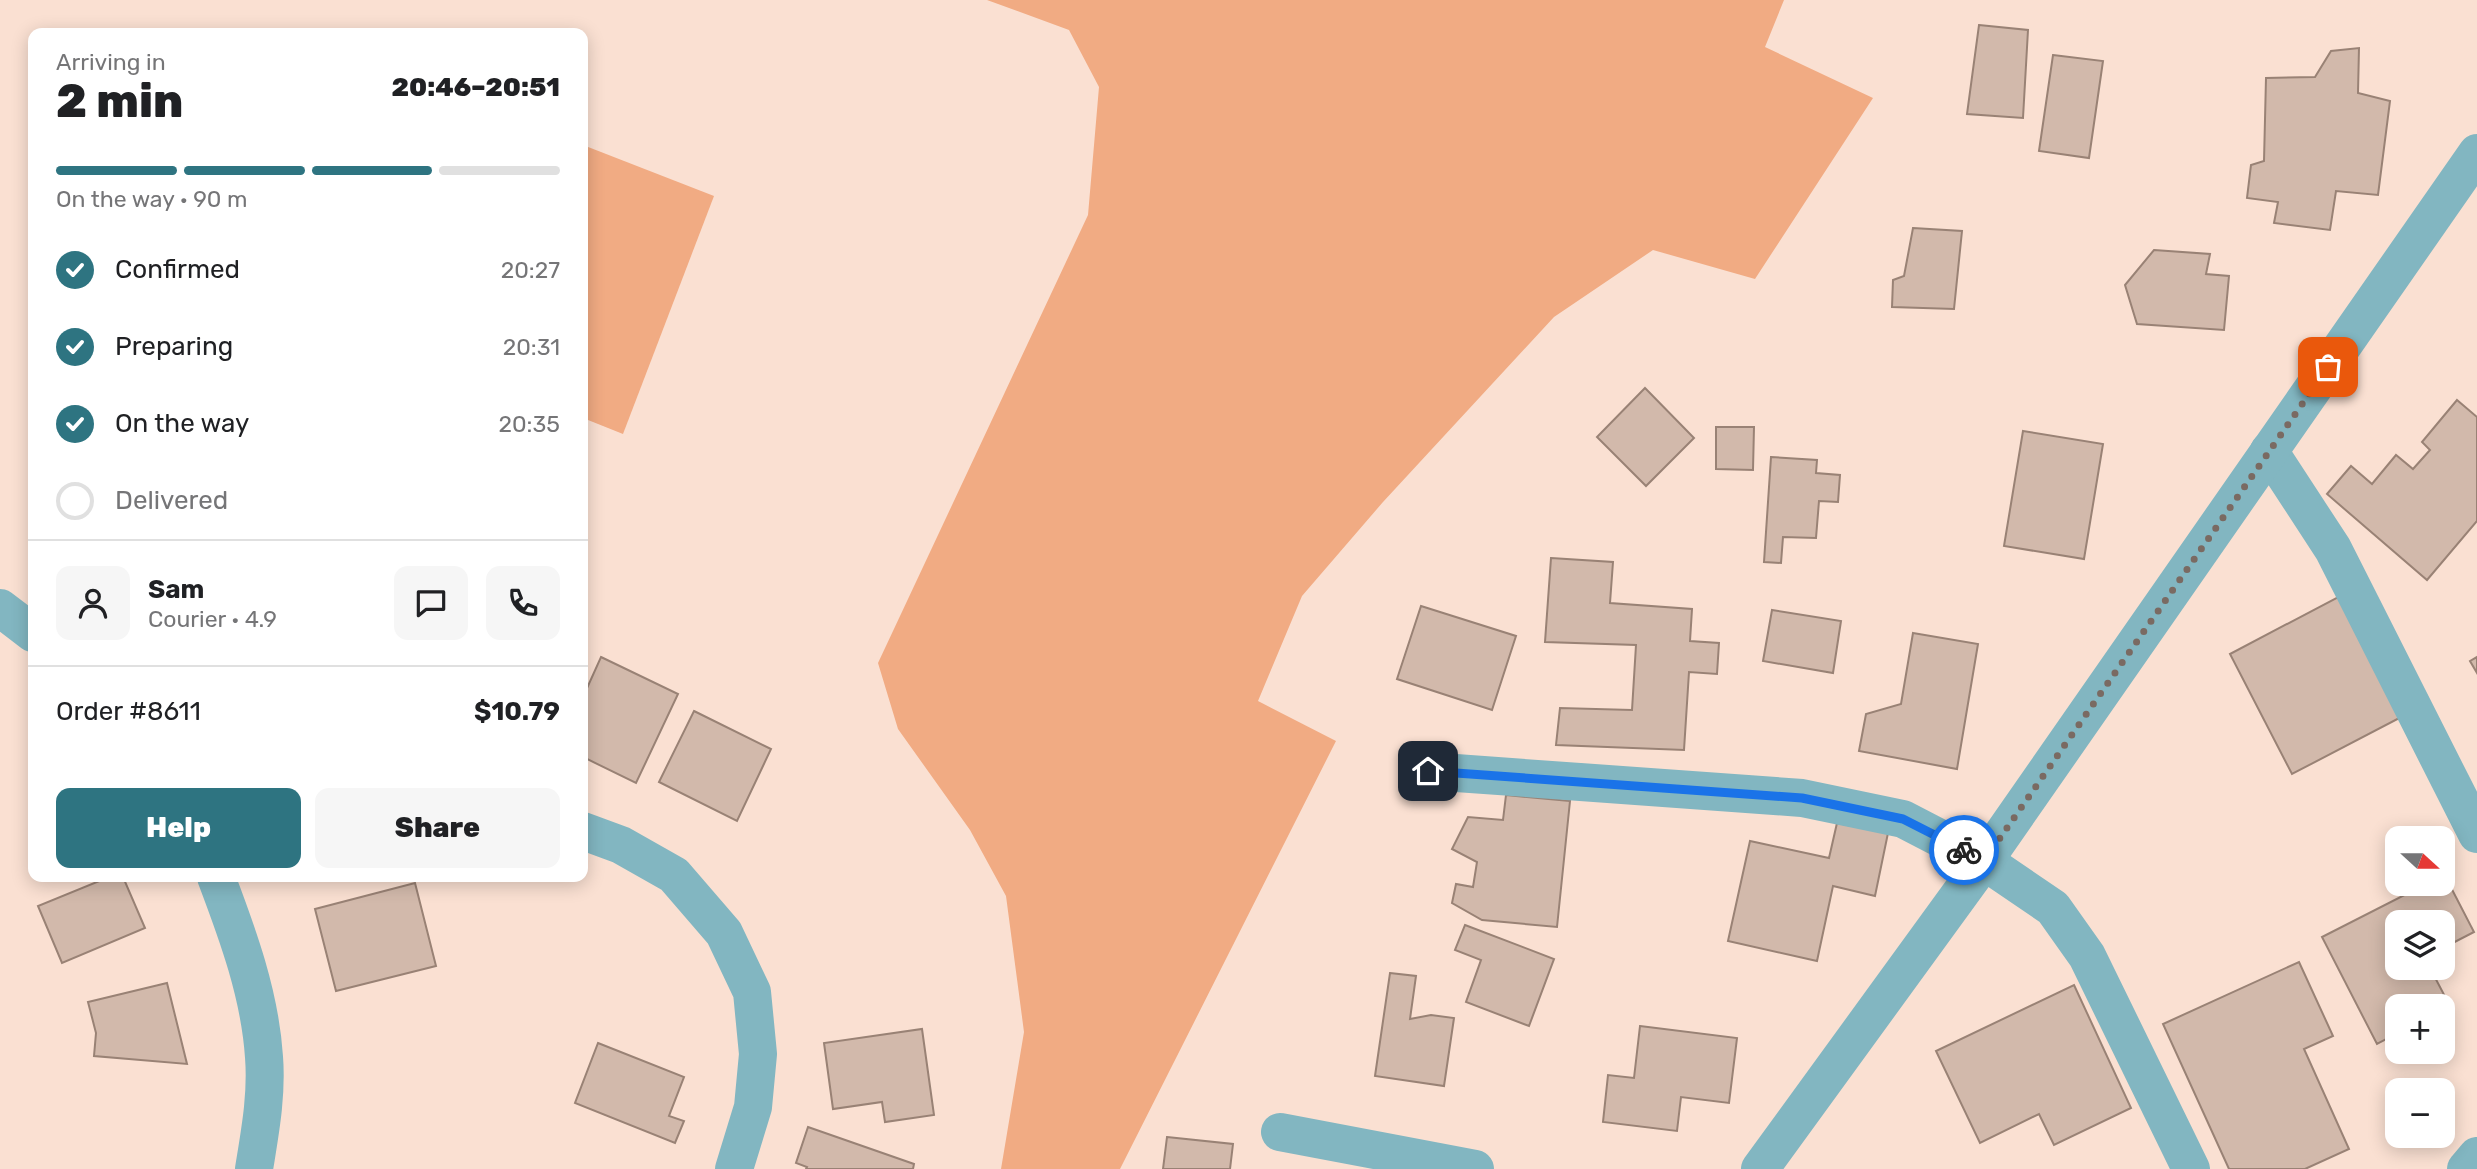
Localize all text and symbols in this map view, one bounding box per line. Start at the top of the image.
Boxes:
text: Arriving in [56,48,166,76]
text: 20:46–20:51 [391,72,560,103]
text: 2 min [56,74,183,129]
text: On the way · 90 m [56,185,247,213]
icon: check [56,251,94,289]
text: Confirmed [115,254,240,285]
text: 20:27 [501,256,560,284]
icon: check [56,328,94,366]
text: Preparing [115,331,233,362]
text: 20:31 [503,333,560,361]
pin [2298,337,2358,397]
icon: bag [2309,348,2347,386]
icon: check [56,405,94,443]
text: On the way [115,408,249,439]
text: 20:35 [499,410,560,438]
text: Delivered [115,485,228,516]
button: person [56,566,130,640]
button: chat [394,566,468,640]
button: phone [486,566,560,640]
text: Sam [148,574,204,605]
text: Courier · 4.9 [148,605,277,633]
text: Order #8611 [56,696,201,727]
text: $10.79 [474,696,560,727]
pin [1398,741,1458,801]
icon: home [1409,752,1447,790]
button: Help [56,788,301,868]
button: Share [315,788,560,868]
courier [1929,815,1999,885]
north arrow [2385,826,2455,896]
map controls [2385,826,2455,1148]
icon: bike [1945,831,1983,869]
button: layers [2385,910,2455,980]
button: + [2385,994,2455,1064]
button: − [2385,1078,2455,1148]

